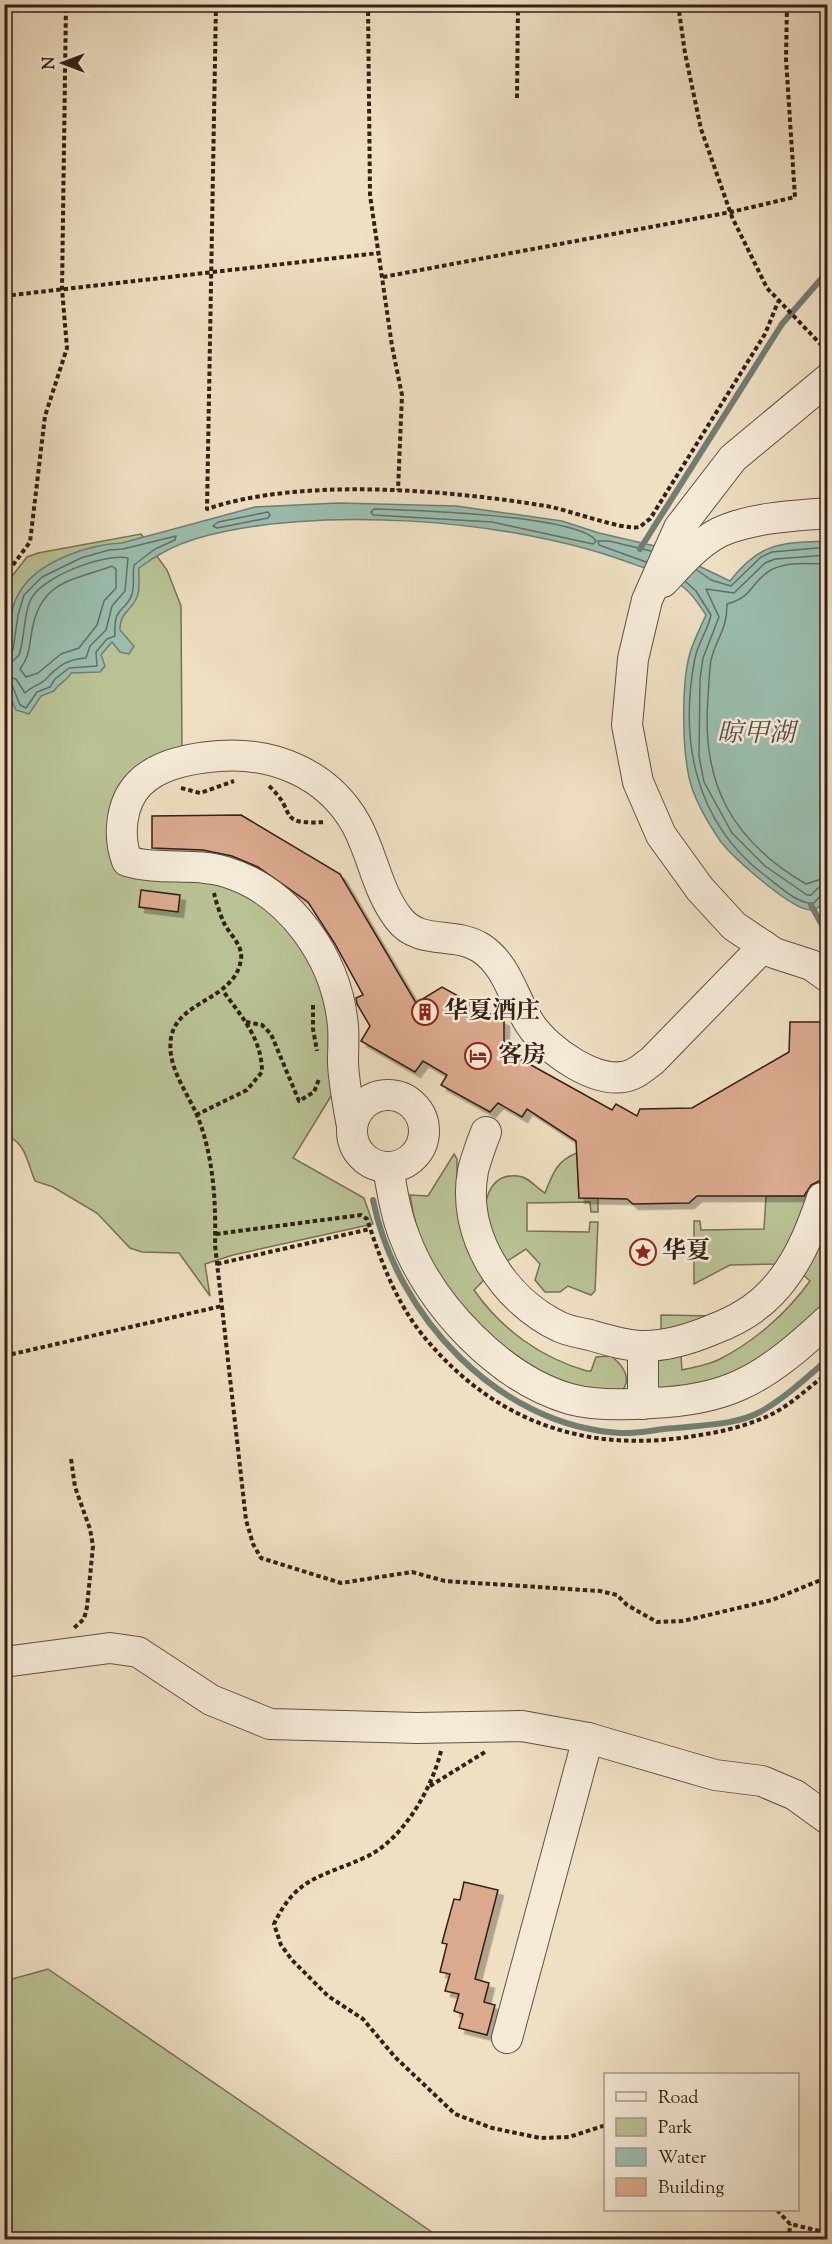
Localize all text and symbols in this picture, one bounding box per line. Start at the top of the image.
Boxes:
north arrow [33,33,93,93]
text: N [39,56,62,69]
water label: 晾甲湖 [717,716,799,753]
place label: 华夏酒庄 [444,995,540,1029]
building icon: 华夏酒庄 [410,997,440,1027]
place label: 客房 [498,1039,546,1073]
hotel icon: 客房 [463,1041,493,1071]
place label: 华夏 [662,1235,710,1269]
place icon: 华夏 [628,1237,658,1267]
legend [604,2073,799,2211]
text: Road [658,2086,698,2112]
text: Park [658,2116,693,2142]
text: Water [658,2146,707,2172]
text: Building [658,2176,724,2202]

